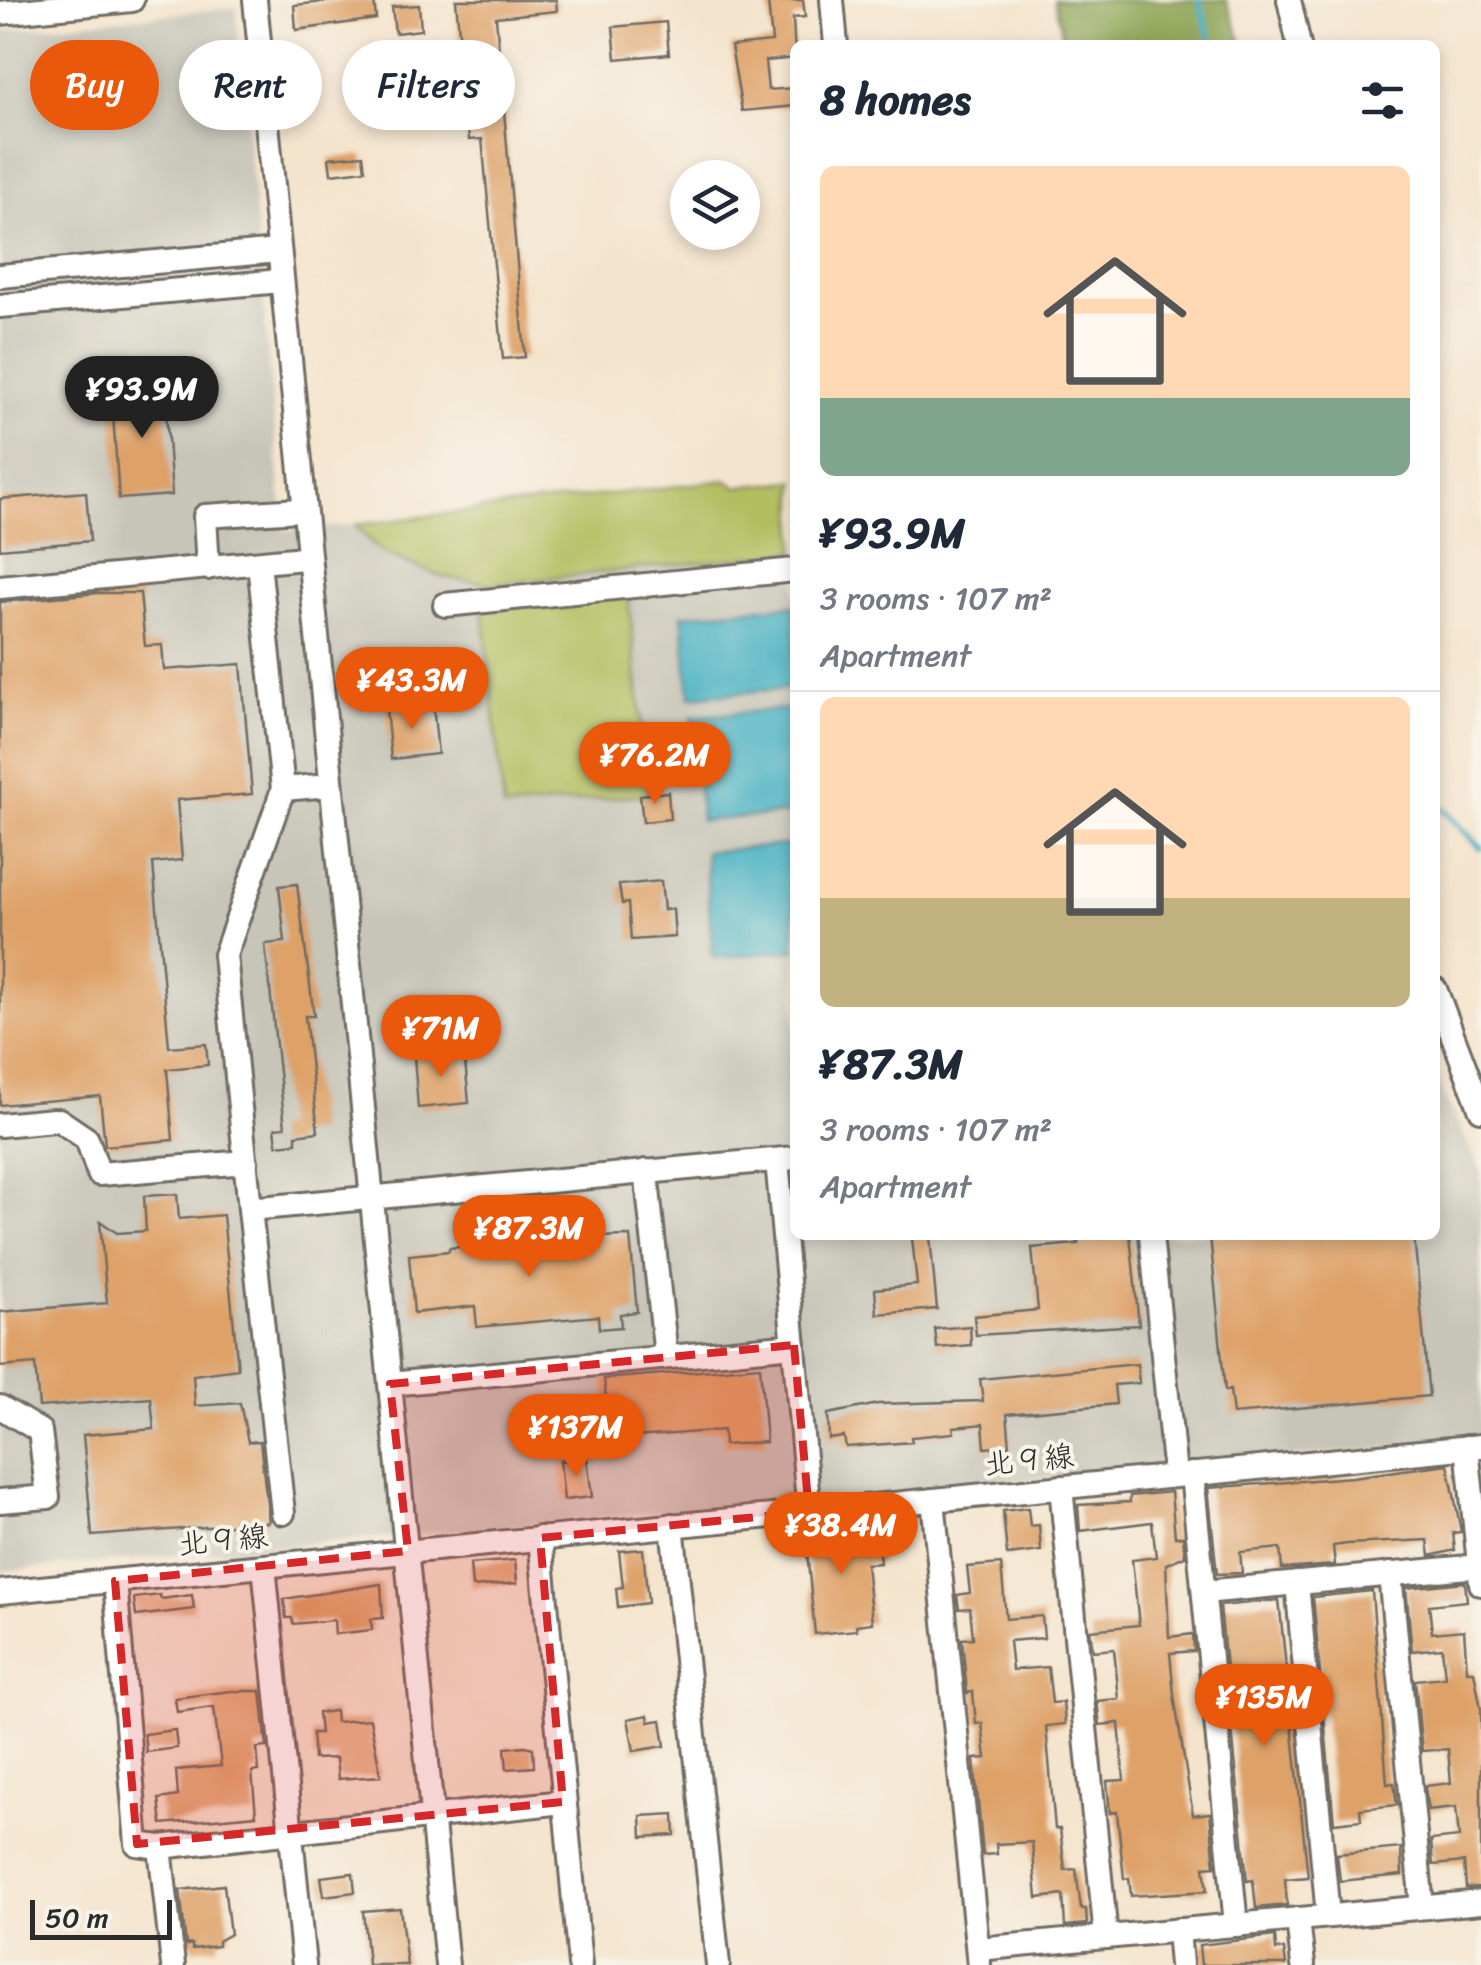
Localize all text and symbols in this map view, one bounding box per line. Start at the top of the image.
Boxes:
chip: Buy [30,40,159,130]
chip: Rent [179,40,322,130]
chip: Filters [342,40,515,130]
text: 8 homes [820,63,971,137]
icon: filters [1355,73,1410,128]
map controls [670,160,760,250]
button: layers [670,160,760,250]
icon: home [1025,231,1205,411]
pin: ¥93.9M [61,356,223,441]
text: ¥93.9M [87,360,197,417]
text: ¥93.9M [820,496,965,570]
text: 3 rooms · 107 m² [820,570,1052,627]
text: Apartment [820,627,971,684]
pin: ¥43.3M [331,647,493,732]
text: ¥43.3M [358,651,466,708]
pin: ¥76.2M [574,722,736,807]
text: ¥76.2M [601,726,709,783]
icon: home [1025,762,1205,942]
pin: ¥71M [382,995,500,1080]
text: ¥71M [403,999,479,1056]
text: ¥87.3M [820,1027,963,1101]
text: 3 rooms · 107 m² [820,1101,1052,1158]
text: Apartment [820,1158,971,1215]
pin: ¥87.3M [448,1195,610,1280]
text: ¥87.3M [475,1199,583,1256]
pin: ¥137M [506,1394,646,1479]
text: ¥137M [529,1398,623,1455]
street label: 北９線 [981,1428,1077,1492]
pin: ¥38.4M [760,1492,922,1577]
text: ¥38.4M [786,1496,896,1553]
street label: 北９線 [175,1508,271,1572]
pin: ¥135M [1194,1664,1334,1749]
text: ¥135M [1217,1668,1311,1725]
text: 50 m [45,1893,109,1942]
scale bar [30,1895,172,1940]

